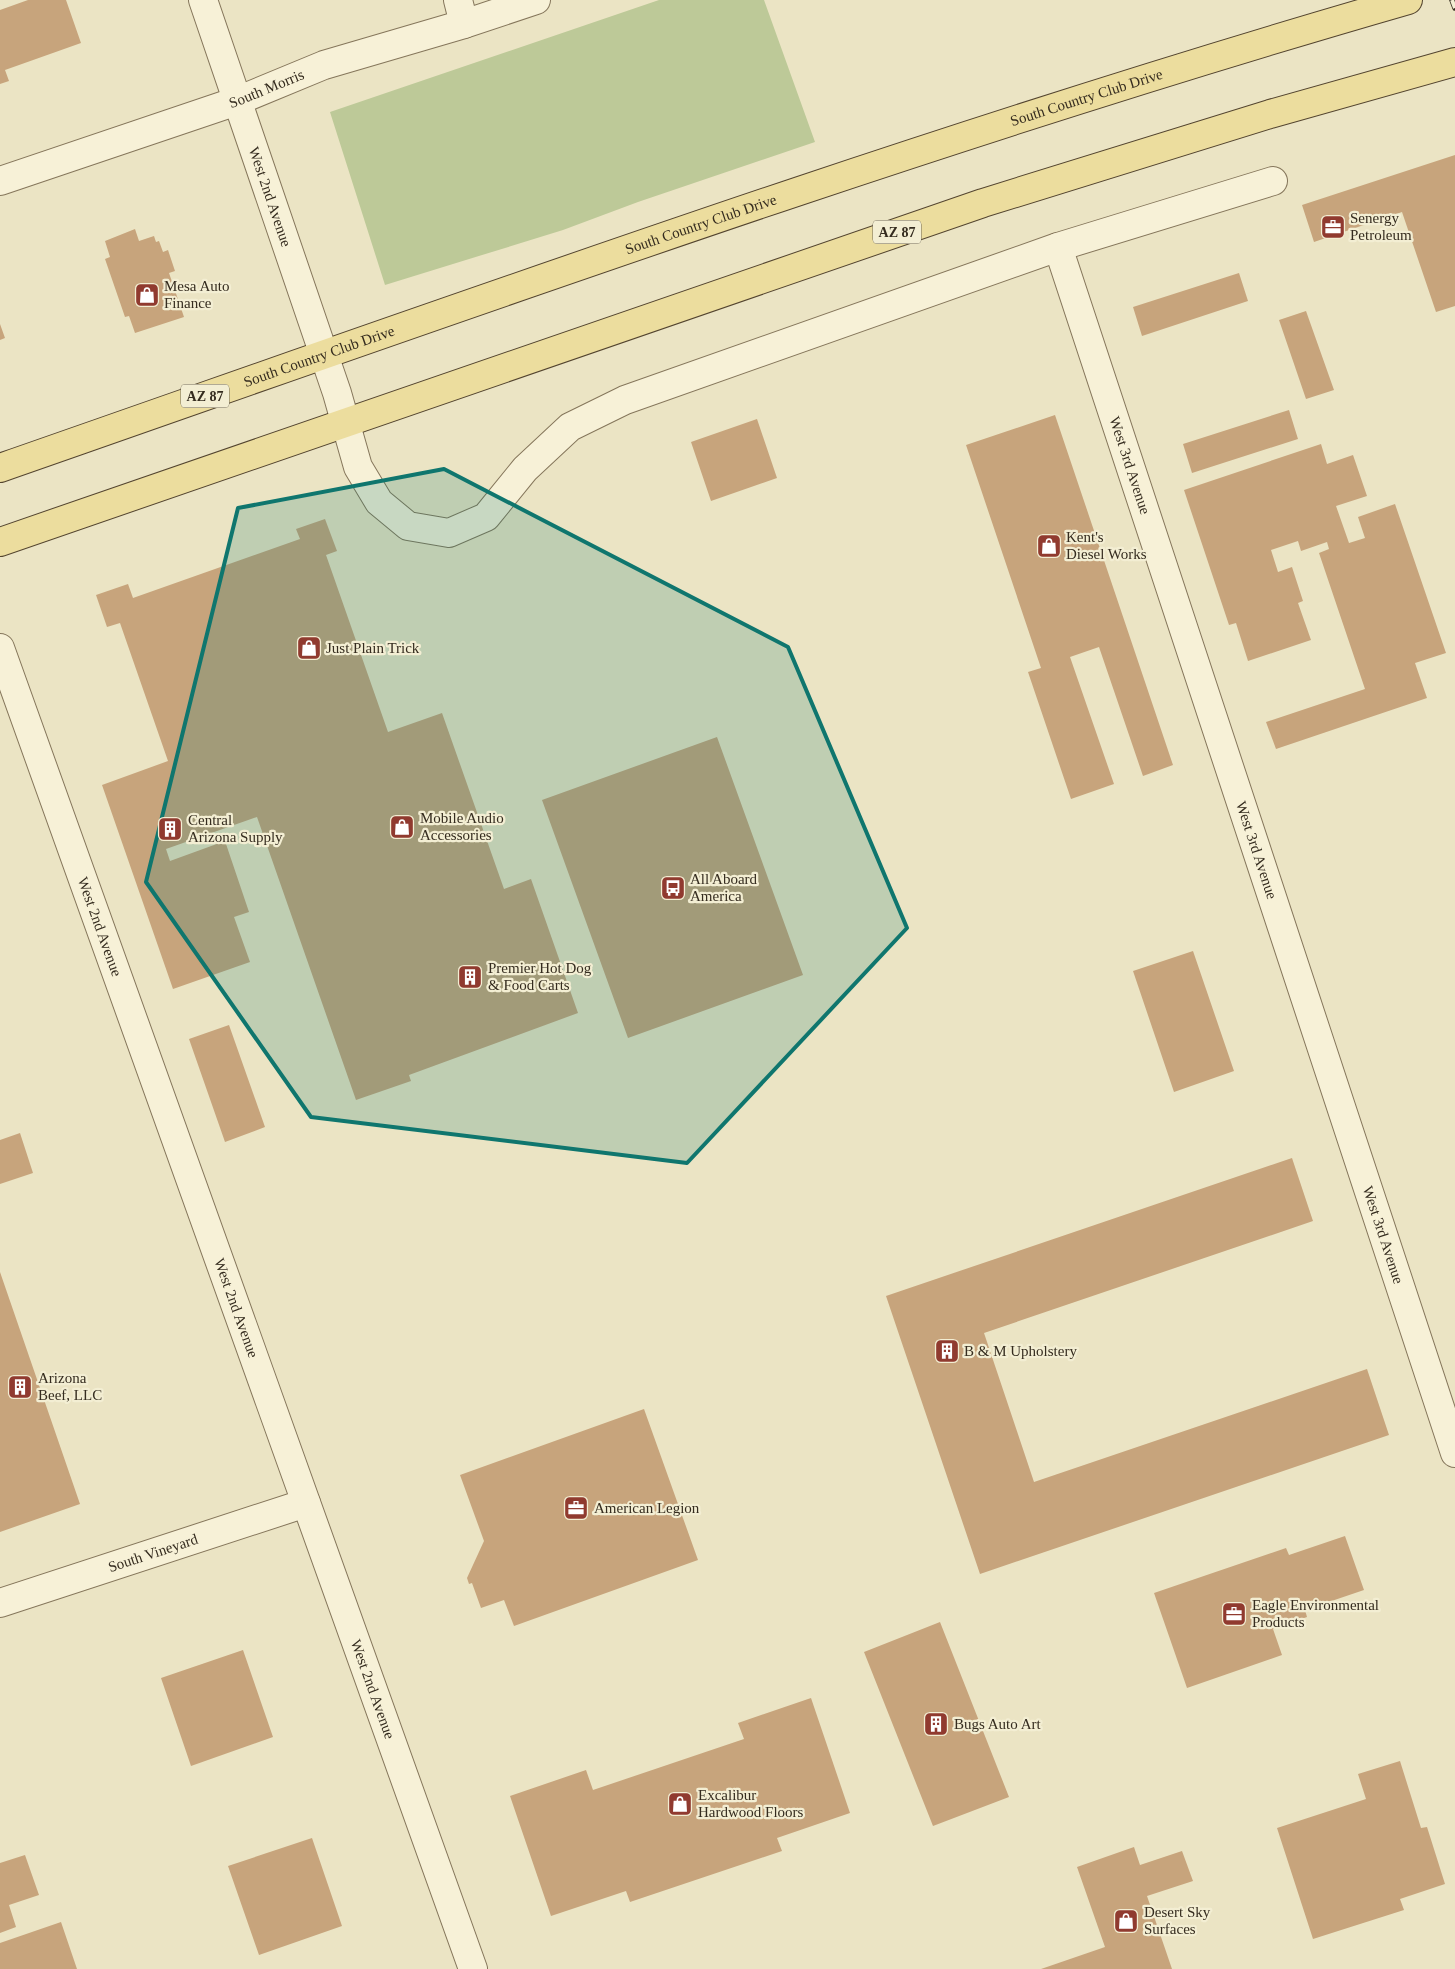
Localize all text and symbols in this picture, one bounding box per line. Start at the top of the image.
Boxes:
street label: South Morris [227,66,306,111]
street label: South Country Club Drive [1008,66,1165,129]
street label: West 2nd Avenue [246,145,295,249]
street label: South Country Club Drive [623,191,779,257]
place label: Senergy Petroleum [1350,210,1412,243]
office icon: Senergy Petroleum [1320,214,1346,240]
road number: AZ 87 [873,220,921,243]
place label: Mesa Auto Finance [164,278,229,311]
shop icon: Mesa Auto Finance [134,282,160,308]
street label: South Country Club Drive [241,322,397,390]
road number: AZ 87 [181,384,229,408]
street label: West 3rd Avenue [1106,415,1154,517]
place label: Kent's Diesel Works [1066,529,1147,562]
shop icon: Kent's Diesel Works [1036,533,1062,559]
shop icon: Just Plain Trick [296,635,322,661]
place label: Just Plain Trick [326,640,420,656]
street label: West 3rd Avenue [1233,799,1280,901]
place label: Mobile Audio Accessories [420,810,504,843]
place label: Central Arizona Supply [188,812,283,845]
shop icon: Mobile Audio Accessories [389,814,415,840]
building icon: Central Arizona Supply [157,816,183,842]
place label: All Aboard America [690,871,758,904]
street label: West 2nd Avenue [75,875,125,979]
bus stop icon: All Aboard America [660,875,686,901]
place label: Premier Hot Dog & Food Carts [488,960,592,993]
building icon: Premier Hot Dog & Food Carts [457,964,483,990]
street label: West 3rd Avenue [1360,1184,1407,1286]
street label: West 2nd Avenue [211,1256,262,1360]
building icon: B & M Upholstery [934,1338,960,1364]
place label: B & M Upholstery [964,1343,1077,1359]
place label: Arizona Beef, LLC [38,1370,102,1403]
building icon: Arizona Beef, LLC [7,1374,33,1400]
office icon: American Legion [563,1495,589,1521]
place label: American Legion [594,1500,700,1516]
street label: South Vineyard [106,1531,200,1575]
place label: Eagle Environmental Products [1252,1597,1379,1630]
office icon: Eagle Environmental Products [1221,1601,1247,1627]
street label: West 2nd Avenue [348,1637,398,1741]
building icon: Bugs Auto Art [923,1711,949,1737]
place label: Bugs Auto Art [954,1716,1042,1732]
place label: Excalibur Hardwood Floors [698,1787,804,1820]
shop icon: Excalibur Hardwood Floors [667,1791,693,1817]
place label: Desert Sky Surfaces [1144,1904,1211,1937]
shop icon: Desert Sky Surfaces [1113,1908,1139,1934]

